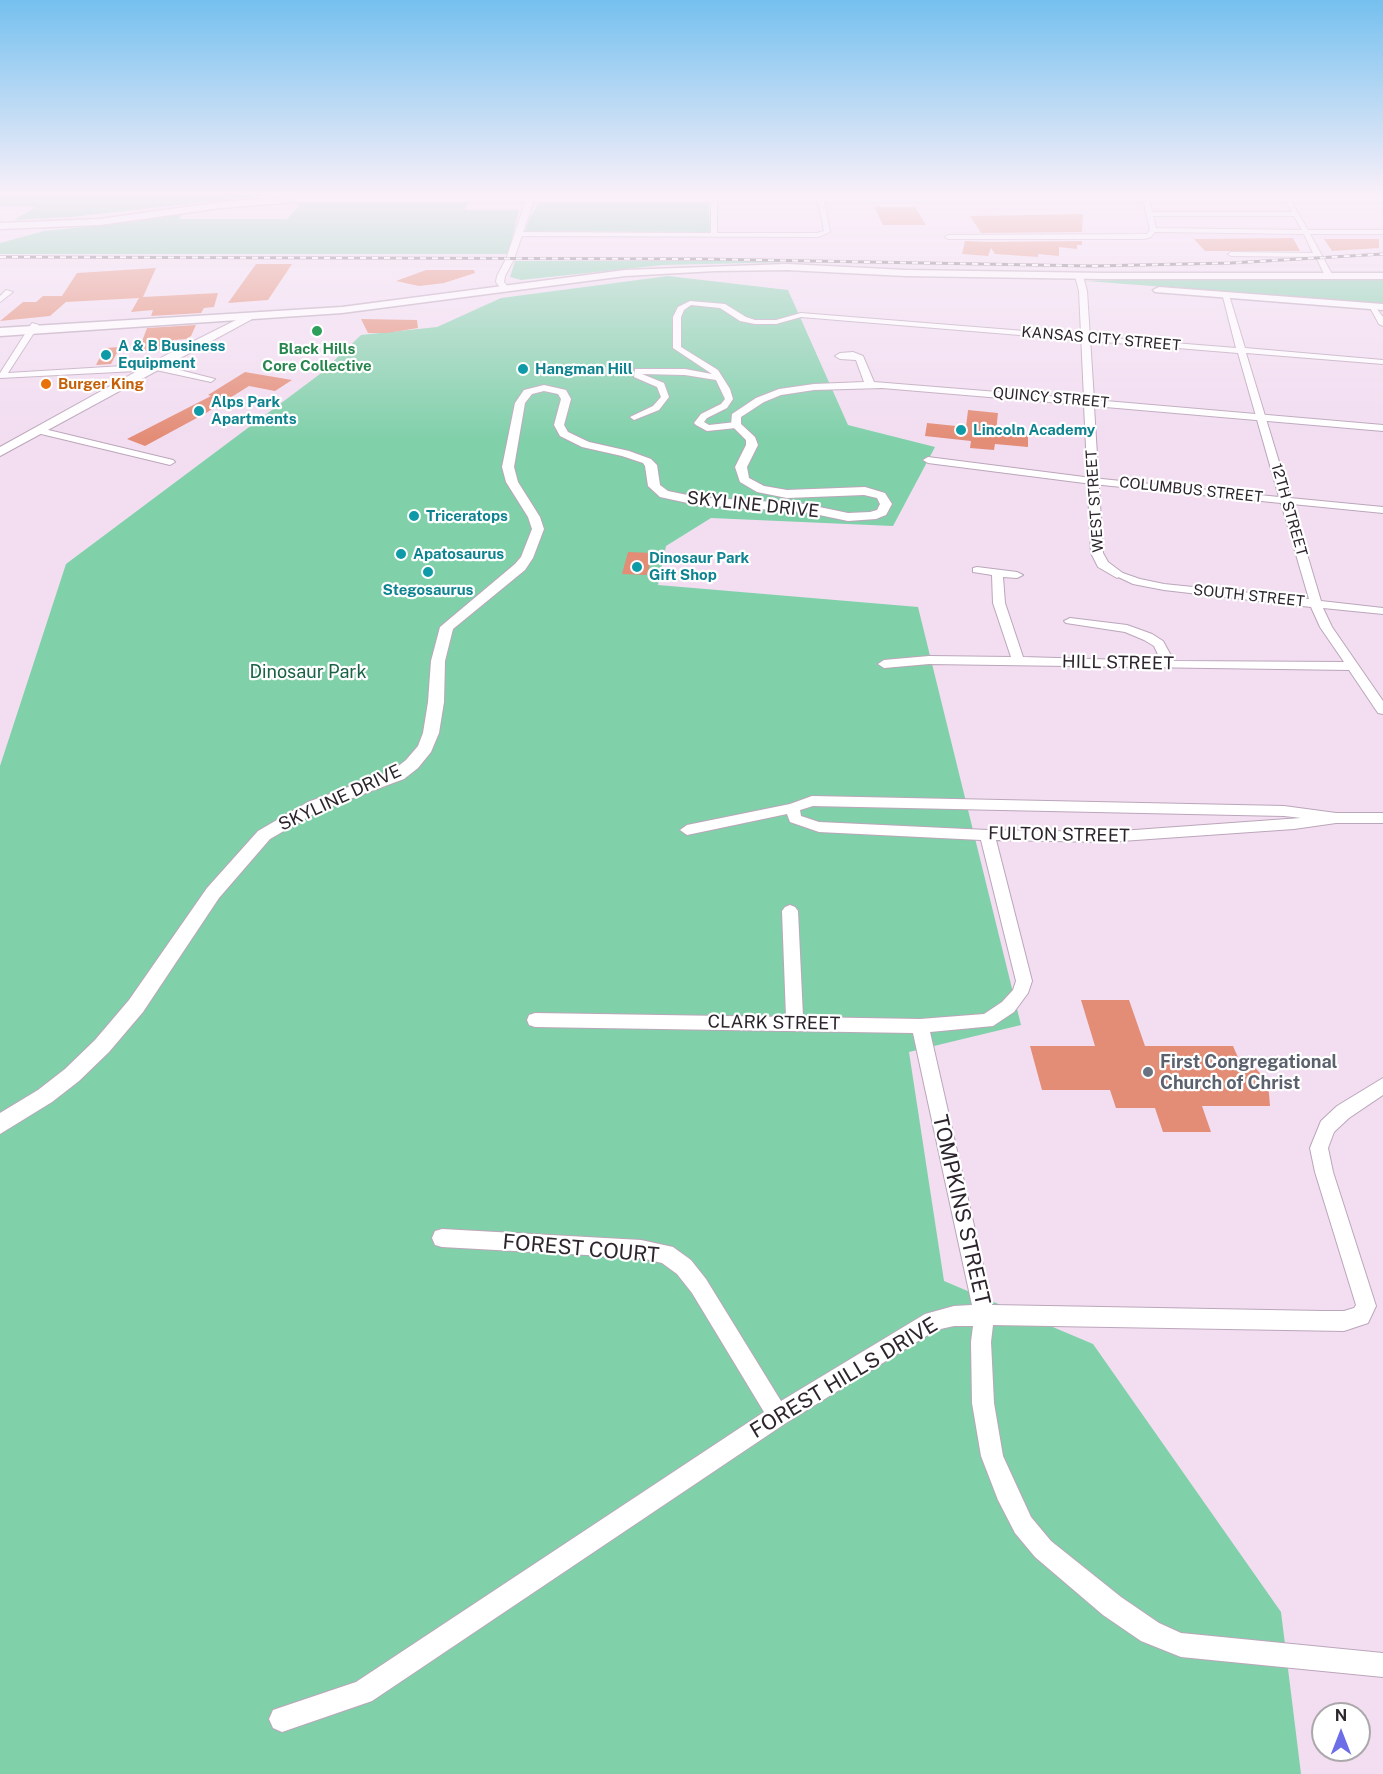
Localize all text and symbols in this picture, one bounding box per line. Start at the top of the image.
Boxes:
street label: KANSAS CITY STREET [1021,323,1181,355]
marker: Black Hills Core Collective [310,324,324,338]
place label: A & B Business Equipment [118,337,225,372]
place label: Black Hills Core Collective [262,340,372,375]
marker: A & B Business Equipment [99,348,113,362]
place label: Hangman Hill [535,360,633,378]
marker: Hangman Hill [516,362,530,376]
place label: Burger King [58,375,144,393]
marker: Burger King [39,377,53,391]
street label: QUINCY STREET [992,384,1110,412]
place label: Alps Park Apartments [211,393,297,428]
marker: Alps Park Apartments [192,404,206,418]
place label: Lincoln Academy [973,421,1095,439]
marker: Lincoln Academy [954,423,968,437]
street label: WEST STREET [1082,449,1108,553]
street label: 12TH STREET [1267,461,1311,559]
street label: COLUMBUS STREET [1118,474,1264,506]
street label: SKYLINE DRIVE [686,487,820,523]
place label: Triceratops [426,507,508,525]
marker: Triceratops [407,509,421,523]
place label: Apatosaurus [413,545,504,563]
marker: Apatosaurus [394,547,408,561]
place label: Dinosaur Park Gift Shop [649,549,749,584]
marker: Dinosaur Park Gift Shop [630,560,644,574]
marker: Stegosaurus [421,565,435,579]
place label: Stegosaurus [383,581,473,599]
street label: SOUTH STREET [1192,581,1306,611]
street label: HILL STREET [1062,651,1174,675]
park label: Dinosaur Park [249,661,367,683]
street label: SKYLINE DRIVE [275,760,405,836]
street label: FULTON STREET [988,823,1130,847]
street label: CLARK STREET [707,1011,841,1035]
place label: First Congregational Church of Christ [1160,1051,1338,1094]
marker: First Congregational Church of Christ [1141,1065,1155,1079]
street label: TOMPKINS STREET [927,1112,995,1308]
street label: FOREST COURT [502,1230,660,1268]
street label: FOREST HILLS DRIVE [746,1312,942,1444]
north arrow [1311,1702,1371,1762]
text: N [1335,1706,1347,1725]

